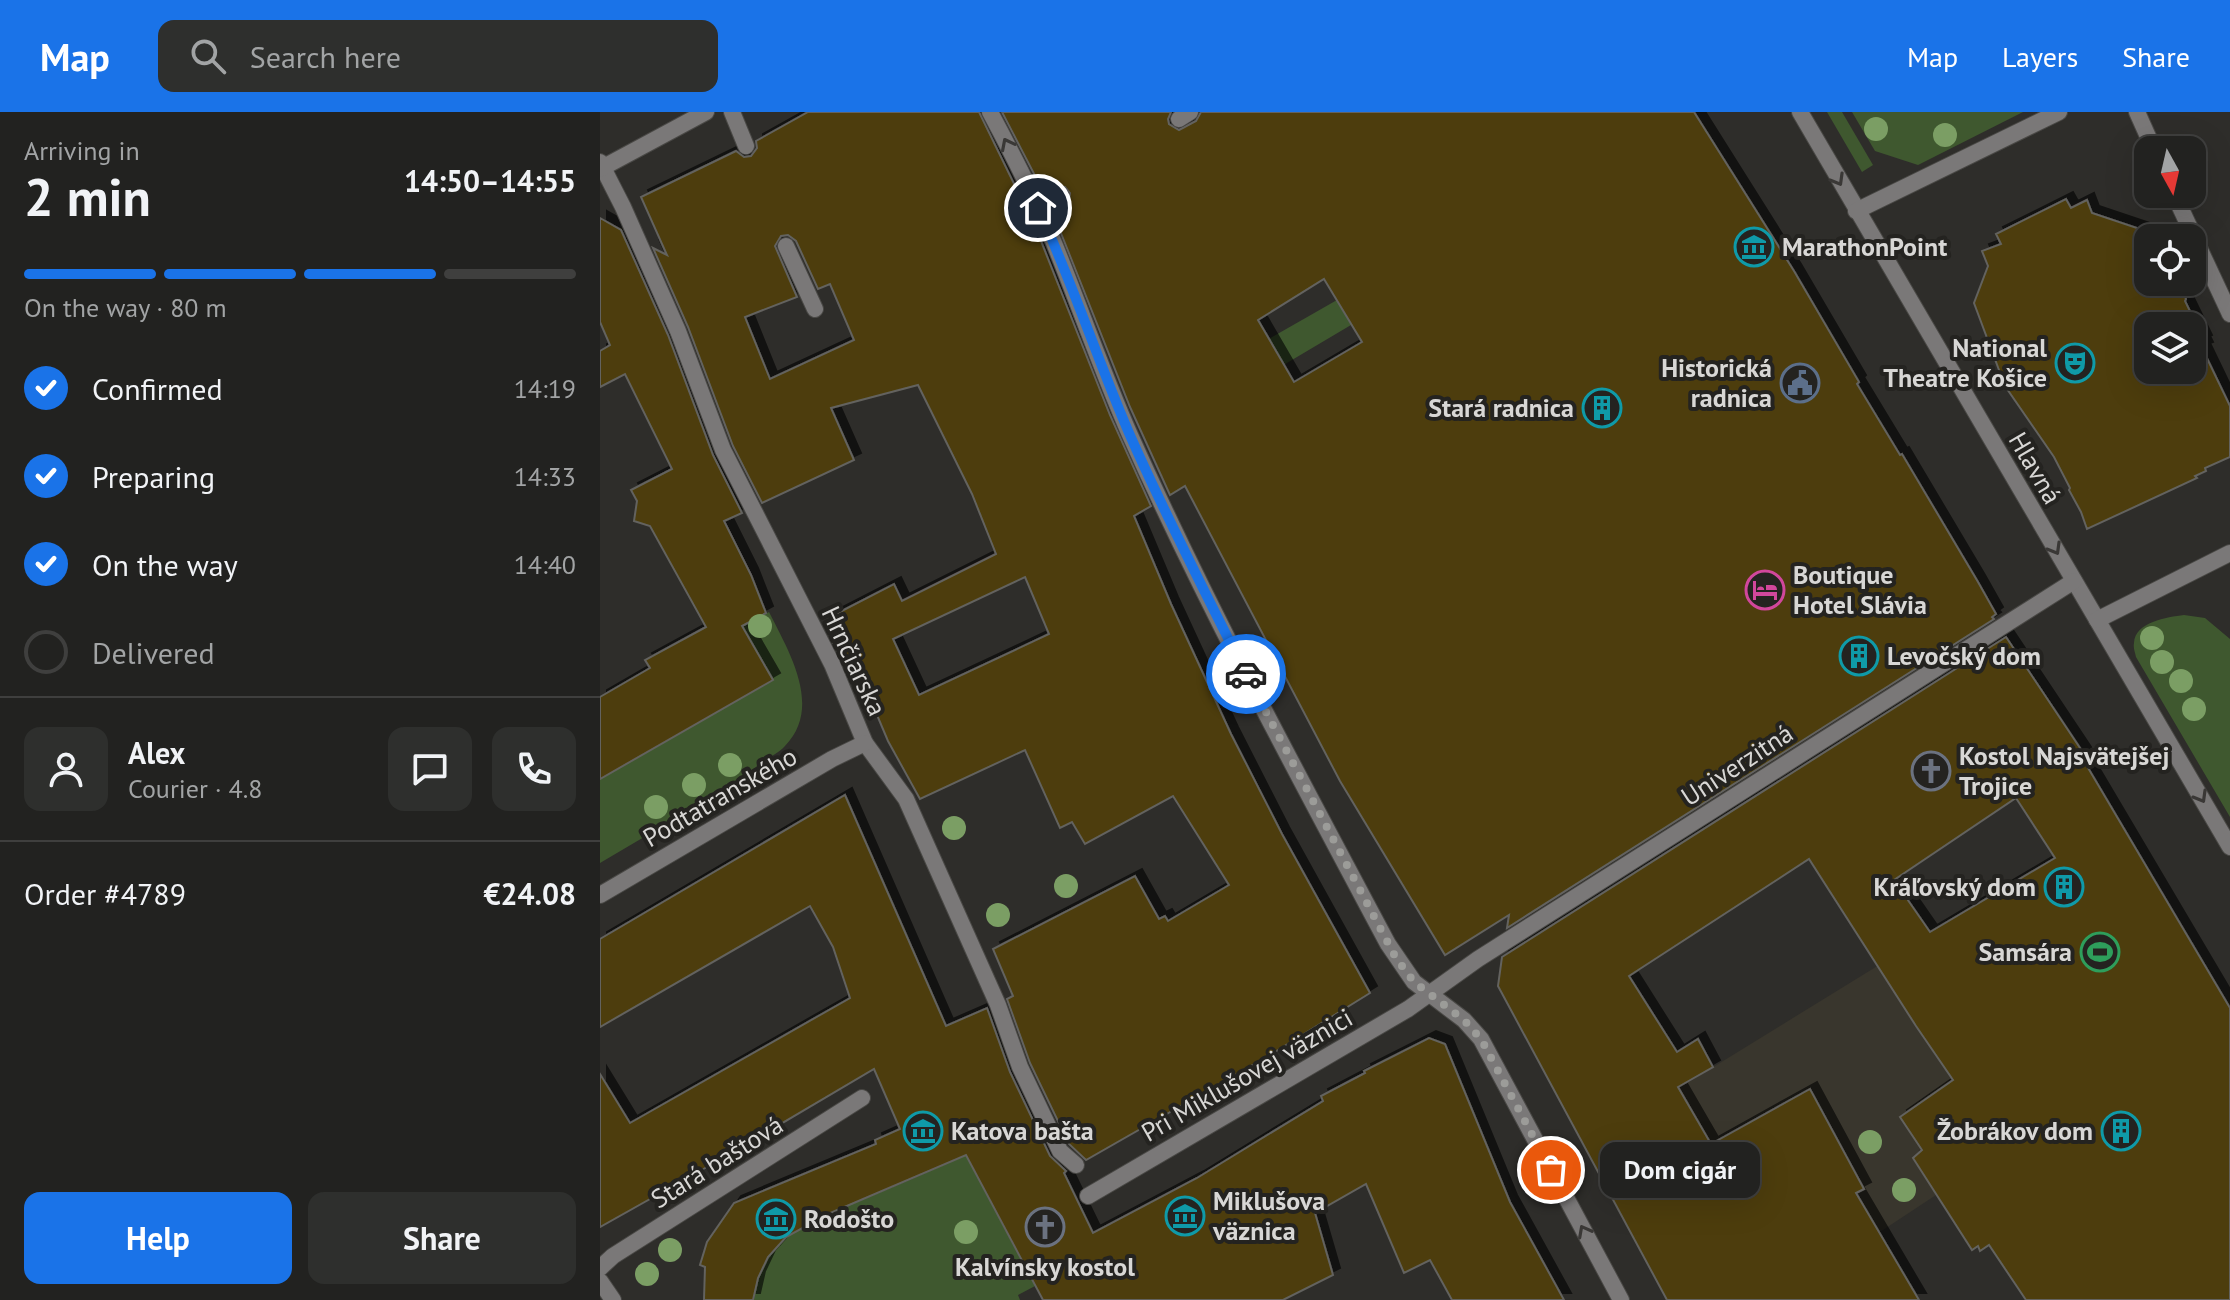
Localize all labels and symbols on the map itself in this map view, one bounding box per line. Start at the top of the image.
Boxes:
north arrow [2134,136,2206,208]
one-way arrow [1001,137,1016,152]
one-way arrow [1828,171,1844,186]
pin [1004,174,1072,242]
museum icon: MarathonPoint [1733,226,1775,268]
place label: MarathonPoint [1782,230,1947,263]
place label: National Theatre Košice [1883,331,2047,394]
theatre icon: National Theatre Košice [2054,342,2096,384]
place label: Historická radnica [1661,351,1772,414]
public building icon: Historická radnica [1779,362,1821,404]
building icon: Stará radnica [1581,387,1623,429]
place label: Stará radnica [1428,391,1574,424]
street label: Hlavná [2002,426,2069,510]
one-way arrow [2045,540,2061,555]
place label: Boutique Hotel Slávia [1793,558,1927,621]
hotel icon: Boutique Hotel Slávia [1744,569,1786,611]
street label: Hrnčiarska [815,601,894,721]
courier [1206,634,1286,714]
building icon: Levočský dom [1838,635,1880,677]
place label: Levočský dom [1887,639,2041,672]
street label: Univerzitná [1674,716,1799,813]
street label: Podtatranského [637,739,803,854]
place label: Kostol Najsvätejšej Trojice [1959,739,2169,802]
church icon: Kostol Najsvätejšej Trojice [1910,750,1952,792]
one-way arrow [2191,788,2207,803]
building icon: Kráľovský dom [2043,866,2085,908]
place label: Kráľovský dom [1874,870,2036,903]
sports icon: Samsára [2079,931,2121,973]
place label: Samsára [1979,935,2072,968]
street label: Pri Miklušovej väznici [1135,1001,1358,1148]
street label: Stará baštová [645,1108,789,1215]
museum icon: Katova bašta [902,1110,944,1152]
building icon: Žobrákov dom [2100,1110,2142,1152]
place label: Katova bašta [951,1114,1094,1147]
place label: Žobrákov dom [1937,1114,2093,1147]
pin [1517,1136,1585,1204]
callout: Dom cigár [1599,1142,1759,1198]
place label: Miklušova väznica [1212,1184,1325,1247]
museum icon: Miklušova väznica [1164,1195,1206,1237]
museum icon: Rodošto [755,1198,797,1240]
place label: Rodošto [804,1202,894,1235]
church icon: Kalvínsky kostol [1024,1206,1066,1248]
one-way arrow [1579,1225,1594,1240]
place label: Kalvínsky kostol [955,1250,1135,1283]

